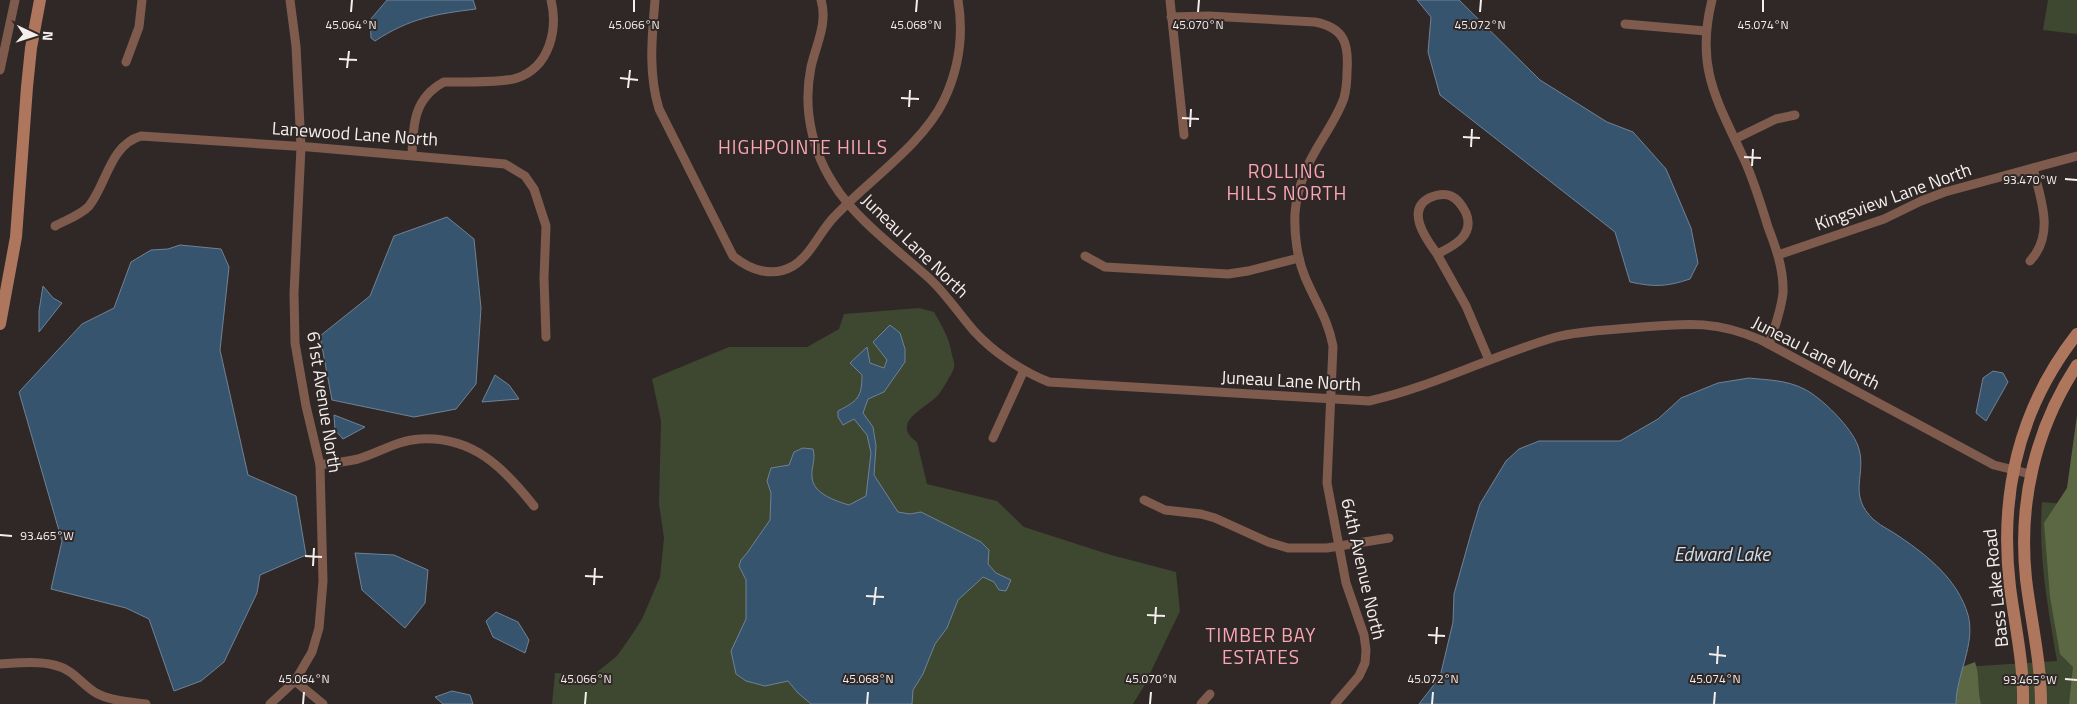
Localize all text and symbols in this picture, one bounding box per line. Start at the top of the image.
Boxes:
north arrow [10,10,60,60]
text: 45.064°N [325,15,377,34]
text: 45.066°N [608,15,660,34]
text: 45.068°N [890,15,942,34]
text: 45.070°N [1172,15,1224,34]
text: 45.072°N [1454,15,1506,34]
text: 45.074°N [1737,15,1789,34]
text: N [38,30,59,42]
street label: Lanewood Lane North [271,114,439,153]
district label: HIGHPOINTE HILLS [718,132,888,161]
district label: ROLLING HILLS NORTH [1227,156,1347,207]
street label: Kingsview Lane North [1811,156,1975,237]
text: 93.470°W [2003,170,2057,189]
street label: Juneau Lane North [856,187,975,304]
street label: Juneau Lane North [1748,309,1885,396]
street label: 61st Avenue North [300,329,349,475]
street label: Juneau Lane North [1220,363,1362,398]
street label: 64th Avenue North [1334,496,1393,642]
text: 93.465°W [20,526,74,545]
street label: Bass Lake Road [1976,528,2015,649]
water label: Edward Lake [1674,539,1771,568]
district label: TIMBER BAY ESTATES [1206,620,1316,671]
text: 45.064°N [278,669,330,688]
text: 45.066°N [560,669,612,688]
text: 45.068°N [842,669,894,688]
text: 45.070°N [1125,669,1177,688]
text: 45.072°N [1407,669,1459,688]
text: 45.074°N [1689,669,1741,688]
text: 93.465°W [2003,670,2057,689]

